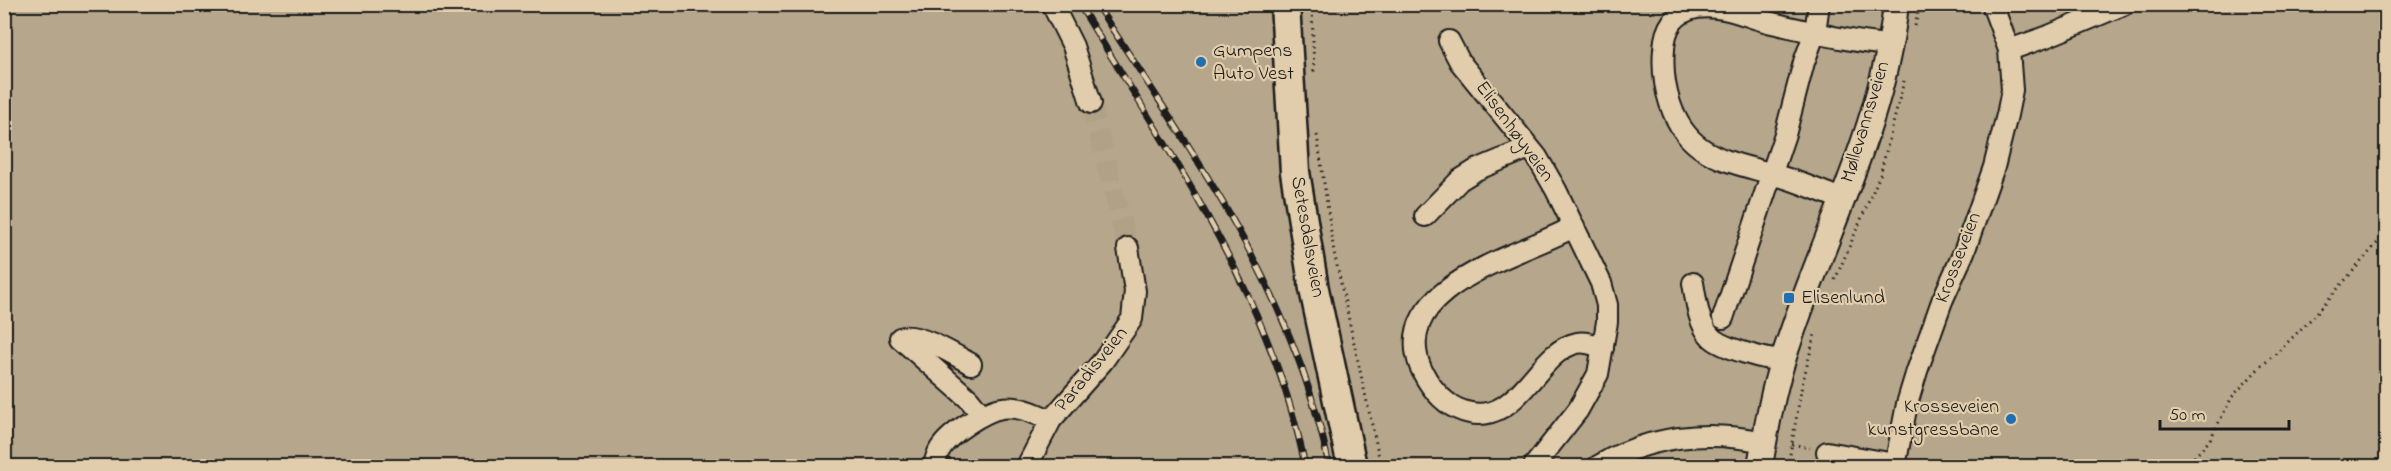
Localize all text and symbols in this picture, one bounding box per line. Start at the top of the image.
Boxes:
place label: Gumpens Auto Vest [1213,37,1294,89]
marker: Gumpens Auto Vest [1194,55,1208,69]
street label: Møllevannsveien [1834,58,1898,186]
street label: Elisenhøyveien [1467,75,1561,189]
street label: Setesdalsveien [1282,174,1332,300]
street label: Krosseveien [1928,208,1990,308]
place label: Elisenlund [1801,284,1885,313]
marker: Elisenlund [1782,291,1796,305]
street label: Paradisveien [1048,321,1136,419]
place label: Krosseveien kunstgressbane [1867,393,1999,446]
scale bar [2160,393,2289,431]
text: 50 m [2169,403,2206,429]
marker: Krosseveien kunstgressbane [2004,412,2018,426]

